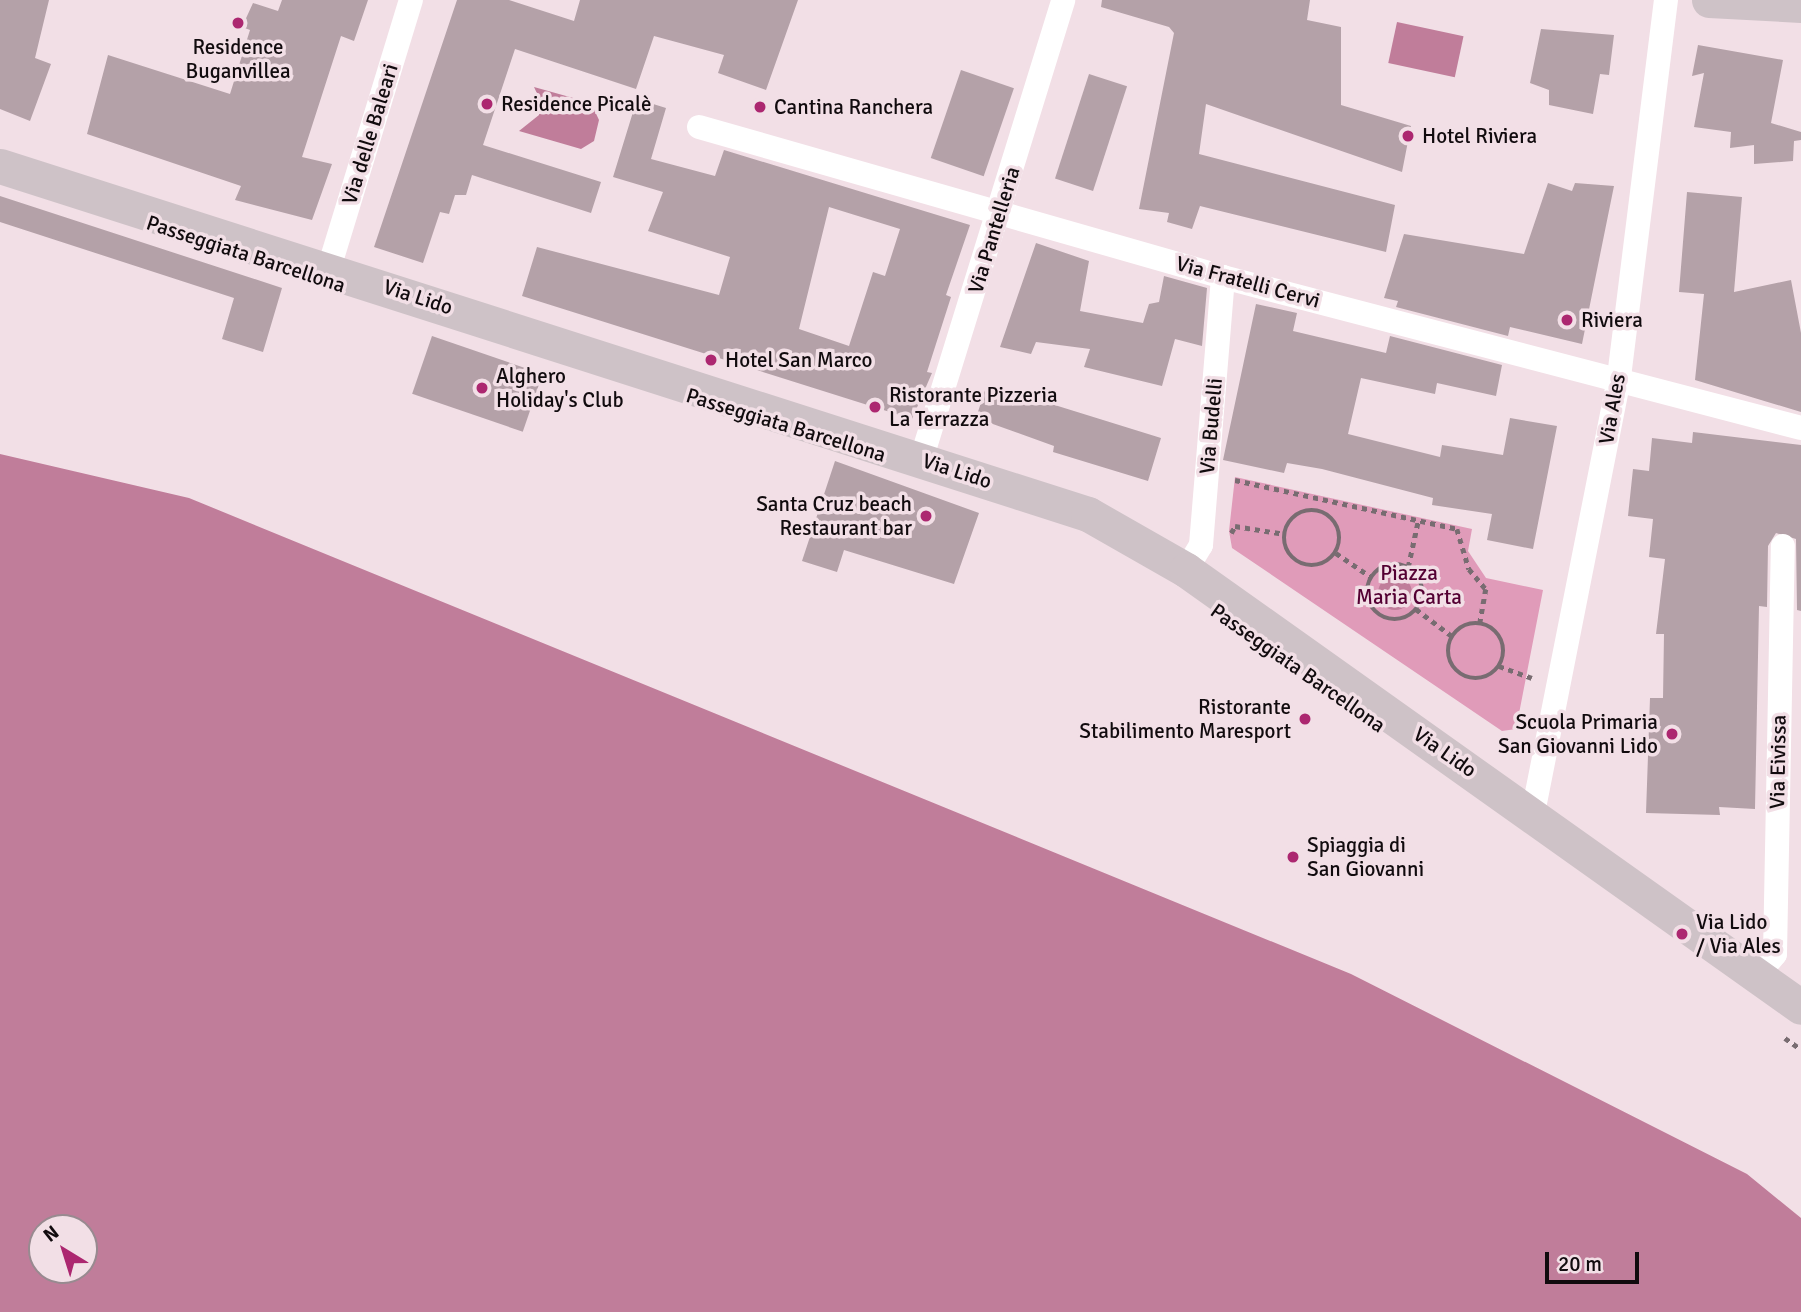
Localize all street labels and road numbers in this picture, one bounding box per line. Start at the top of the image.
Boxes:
street label: Via delle Baleari [337,61,403,207]
street label: Via Pantelleria [963,164,1025,296]
street label: Passeggiata Barcellona [143,210,349,298]
street label: Via Fratelli Cervi [1173,251,1323,313]
street label: Via Lido [380,274,456,320]
street label: Via Ales [1593,372,1631,446]
street label: Via Budelli [1194,377,1228,475]
street label: Passeggiata Barcellona [683,383,889,467]
street label: Via Lido [919,448,995,494]
street label: Passeggiata Barcellona [1206,598,1390,738]
street label: Via Eivissa [1765,715,1791,809]
street label: Via Lido [1409,721,1481,783]

